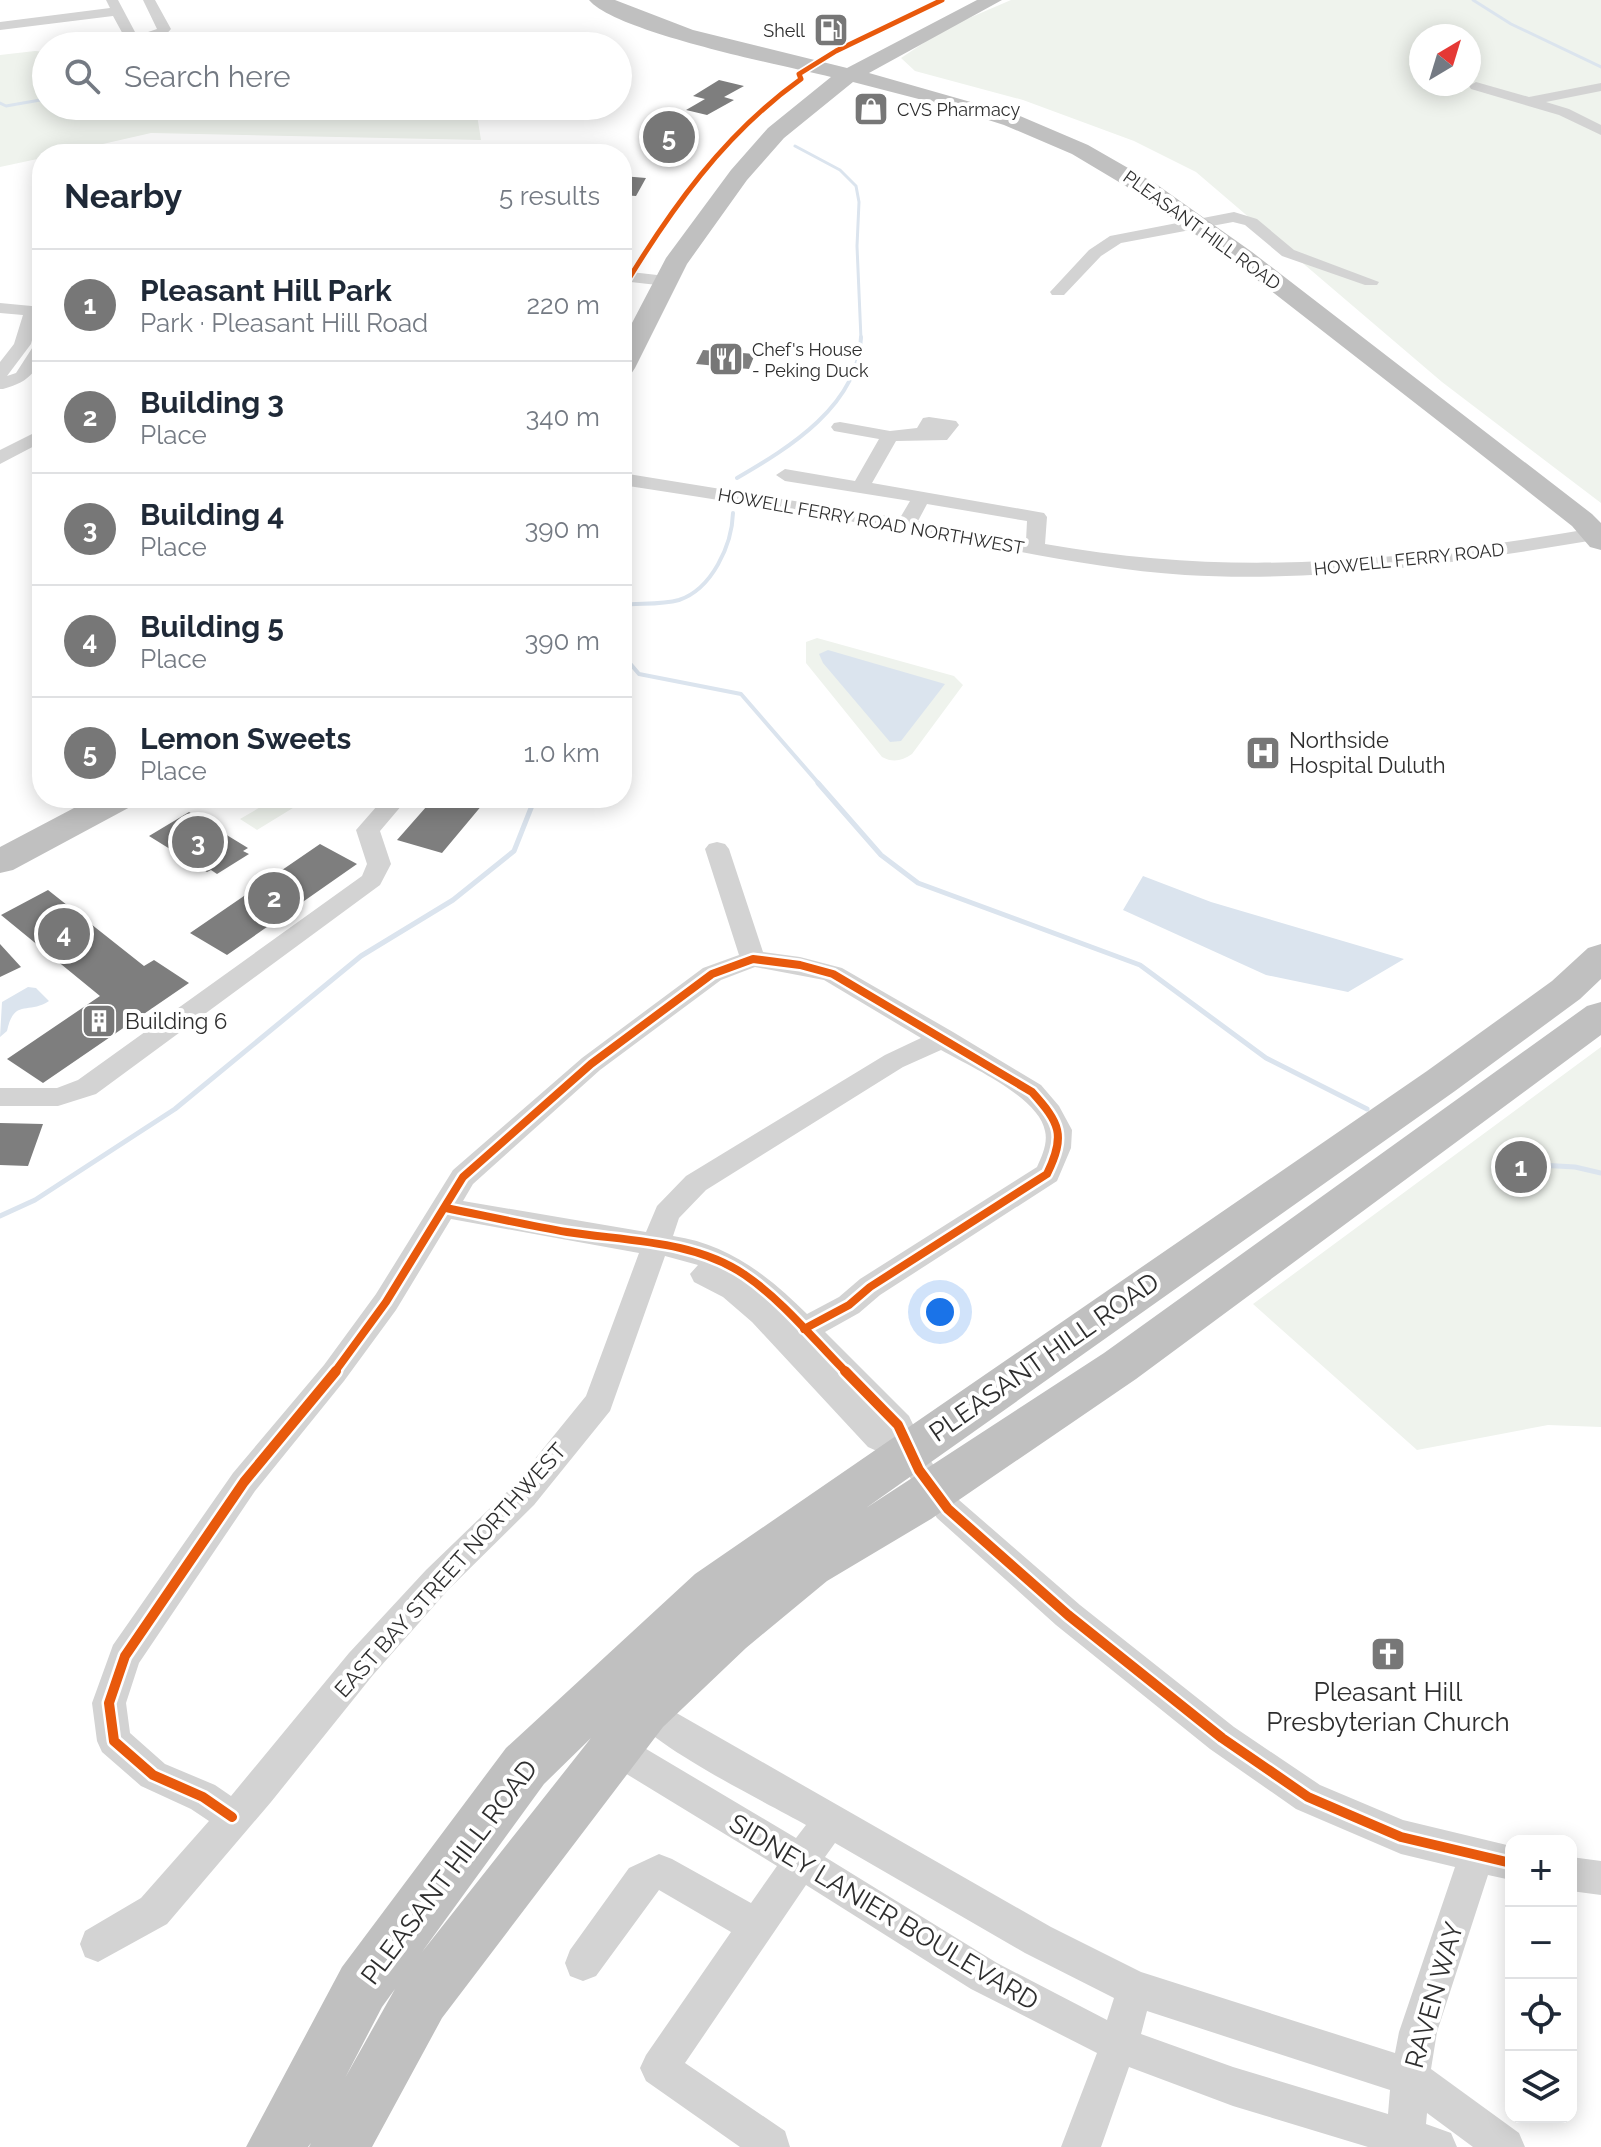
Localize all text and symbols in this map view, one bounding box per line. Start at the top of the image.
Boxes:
fuel station icon: Shell [812,11,850,49]
place label: Shell [763,20,805,41]
north arrow [1409,24,1481,96]
search box [32,32,632,120]
icon: search [60,54,104,98]
text: Search here [124,59,291,94]
shop icon: CVS Pharmacy [852,90,890,128]
place label: CVS Pharmacy [897,99,1020,120]
pin: 5 [643,107,695,167]
street label: PLEASANT HILL ROAD [1119,166,1285,294]
text: Nearby [64,176,182,216]
text: 5 results [499,181,600,211]
text: Pleasant Hill Park [140,273,392,308]
text: 1 [84,290,96,320]
text: 220 m [526,290,600,320]
text: Park · Pleasant Hill Road [140,308,428,338]
place label: Chef's House - Peking Duck [752,339,869,381]
restaurant icon: Chef's House - Peking Duck [707,340,745,378]
text: Building 3 [140,385,284,420]
text: 2 [83,402,97,432]
text: 340 m [525,402,600,432]
text: Place [140,420,207,450]
street label: HOWELL FERRY ROAD NORTHWEST [716,484,1026,558]
text: Building 4 [140,497,285,532]
text: 3 [83,514,97,544]
text: 390 m [524,514,600,544]
text: Place [140,532,207,562]
street label: HOWELL FERRY ROAD [1313,539,1505,579]
text: Building 5 [140,609,284,644]
text: 4 [83,626,97,656]
text: 390 m [524,626,600,656]
text: Place [140,644,207,674]
text: Lemon Sweets [140,721,351,756]
place label: Northside Hospital Duluth [1289,727,1445,778]
hospital icon: Northside Hospital Duluth [1244,734,1282,772]
text: 5 [83,738,97,768]
text: 1.0 km [524,738,600,768]
text: Place [140,756,207,786]
pin: 3 [172,812,224,872]
pin: 2 [248,868,300,928]
pin: 4 [38,904,90,964]
building icon: Building 6 [80,1002,118,1040]
place label: Building 6 [125,1008,227,1034]
pin: 1 [1495,1137,1547,1197]
street label: PLEASANT HILL ROAD [924,1266,1164,1448]
your location [920,1292,960,1332]
street label: EAST BAY STREET NORTHWEST [329,1437,571,1702]
church icon: Pleasant Hill Presbyterian Church [1369,1635,1407,1673]
place label: Pleasant Hill Presbyterian Church [1266,1677,1510,1737]
street label: PLEASANT HILL ROAD [355,1754,543,1990]
street label: SIDNEY LANIER BOULEVARD [724,1808,1044,2016]
map controls [1505,1835,1577,2123]
button: + [1505,1835,1577,1907]
button: − [1505,1907,1577,1979]
street label: RAVEN WAY [1399,1919,1469,2071]
button: locate [1505,1979,1577,2051]
button: layers [1505,2051,1577,2123]

